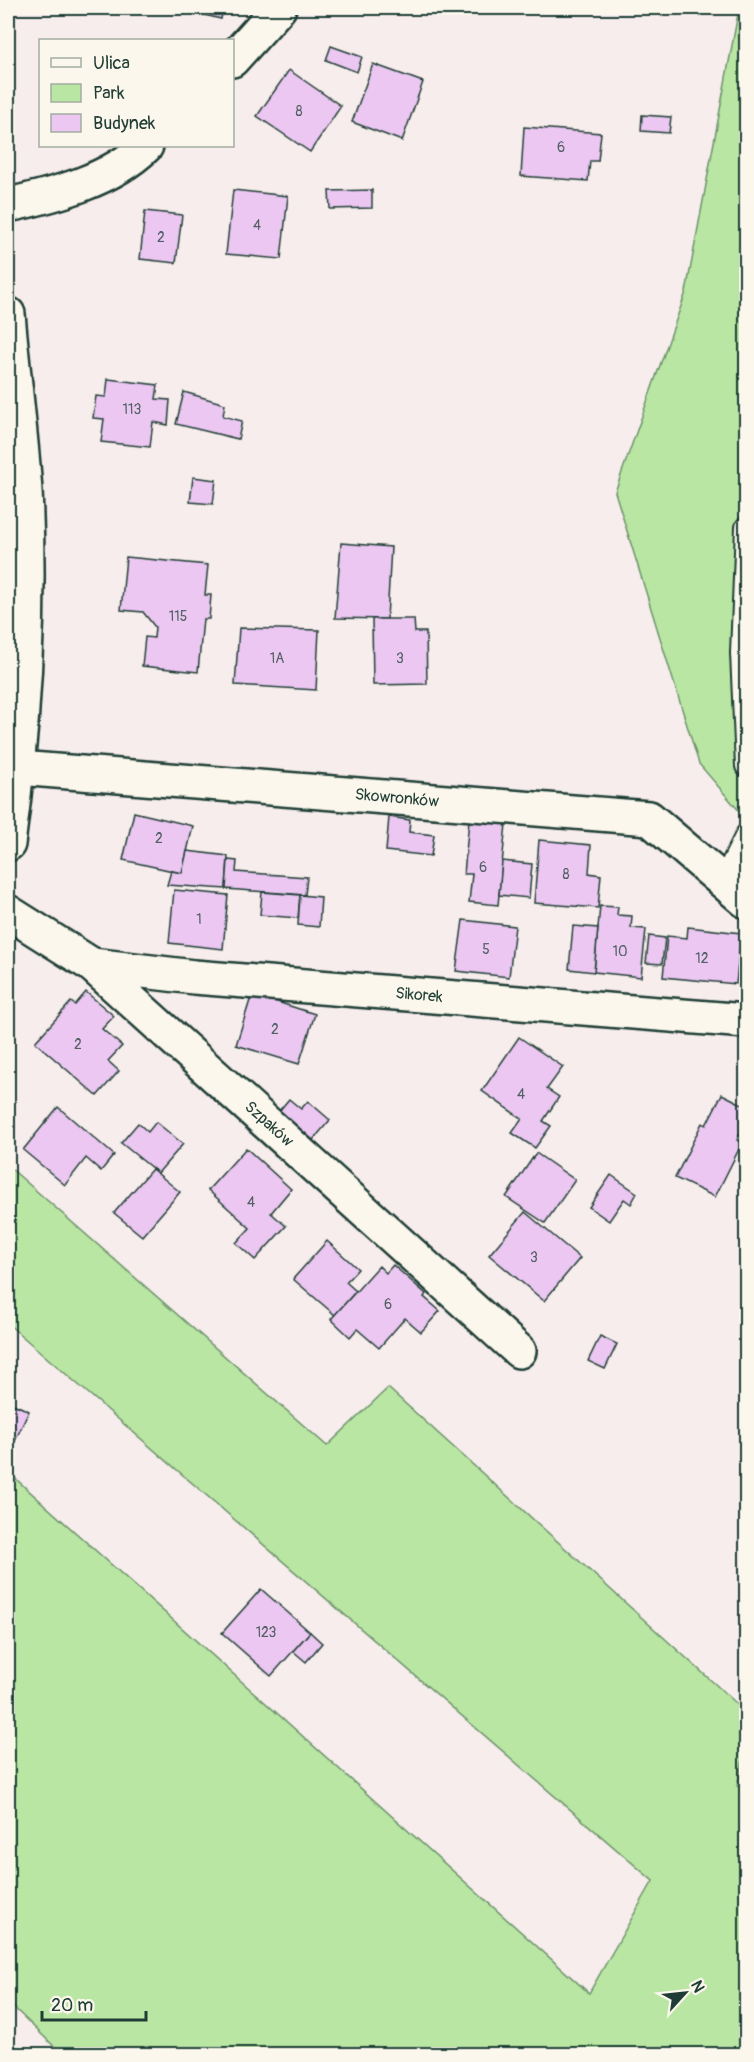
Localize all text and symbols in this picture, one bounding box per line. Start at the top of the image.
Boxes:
legend [39,39,234,147]
text: Ulica [93,52,130,75]
text: Park [93,82,125,105]
house number: 8 [295,103,303,120]
text: Budynek [93,112,156,135]
house number: 6 [557,139,565,156]
house number: 4 [253,217,261,234]
house number: 2 [157,229,165,246]
house number: 113 [123,401,142,418]
house number: 115 [169,608,187,625]
house number: 1A [270,650,284,667]
house number: 3 [396,650,404,667]
street label: Skowronków [354,784,440,812]
house number: 2 [155,830,163,847]
house number: 6 [479,859,487,876]
house number: 8 [562,866,570,883]
house number: 1 [196,911,202,928]
house number: 5 [482,941,490,958]
house number: 10 [612,943,628,960]
house number: 12 [695,950,709,967]
street label: Sikorek [395,983,444,1007]
house number: 2 [271,1021,279,1038]
house number: 2 [74,1036,82,1053]
house number: 4 [517,1086,525,1103]
street label: Szpaków [240,1097,298,1151]
house number: 4 [247,1194,255,1211]
house number: 3 [530,1249,538,1266]
house number: 6 [384,1296,392,1313]
house number: 123 [256,1624,277,1641]
north arrow [655,1963,715,2023]
text: N [686,1977,709,1996]
scale bar [42,1984,146,2022]
text: 20 m [51,1994,93,2017]

